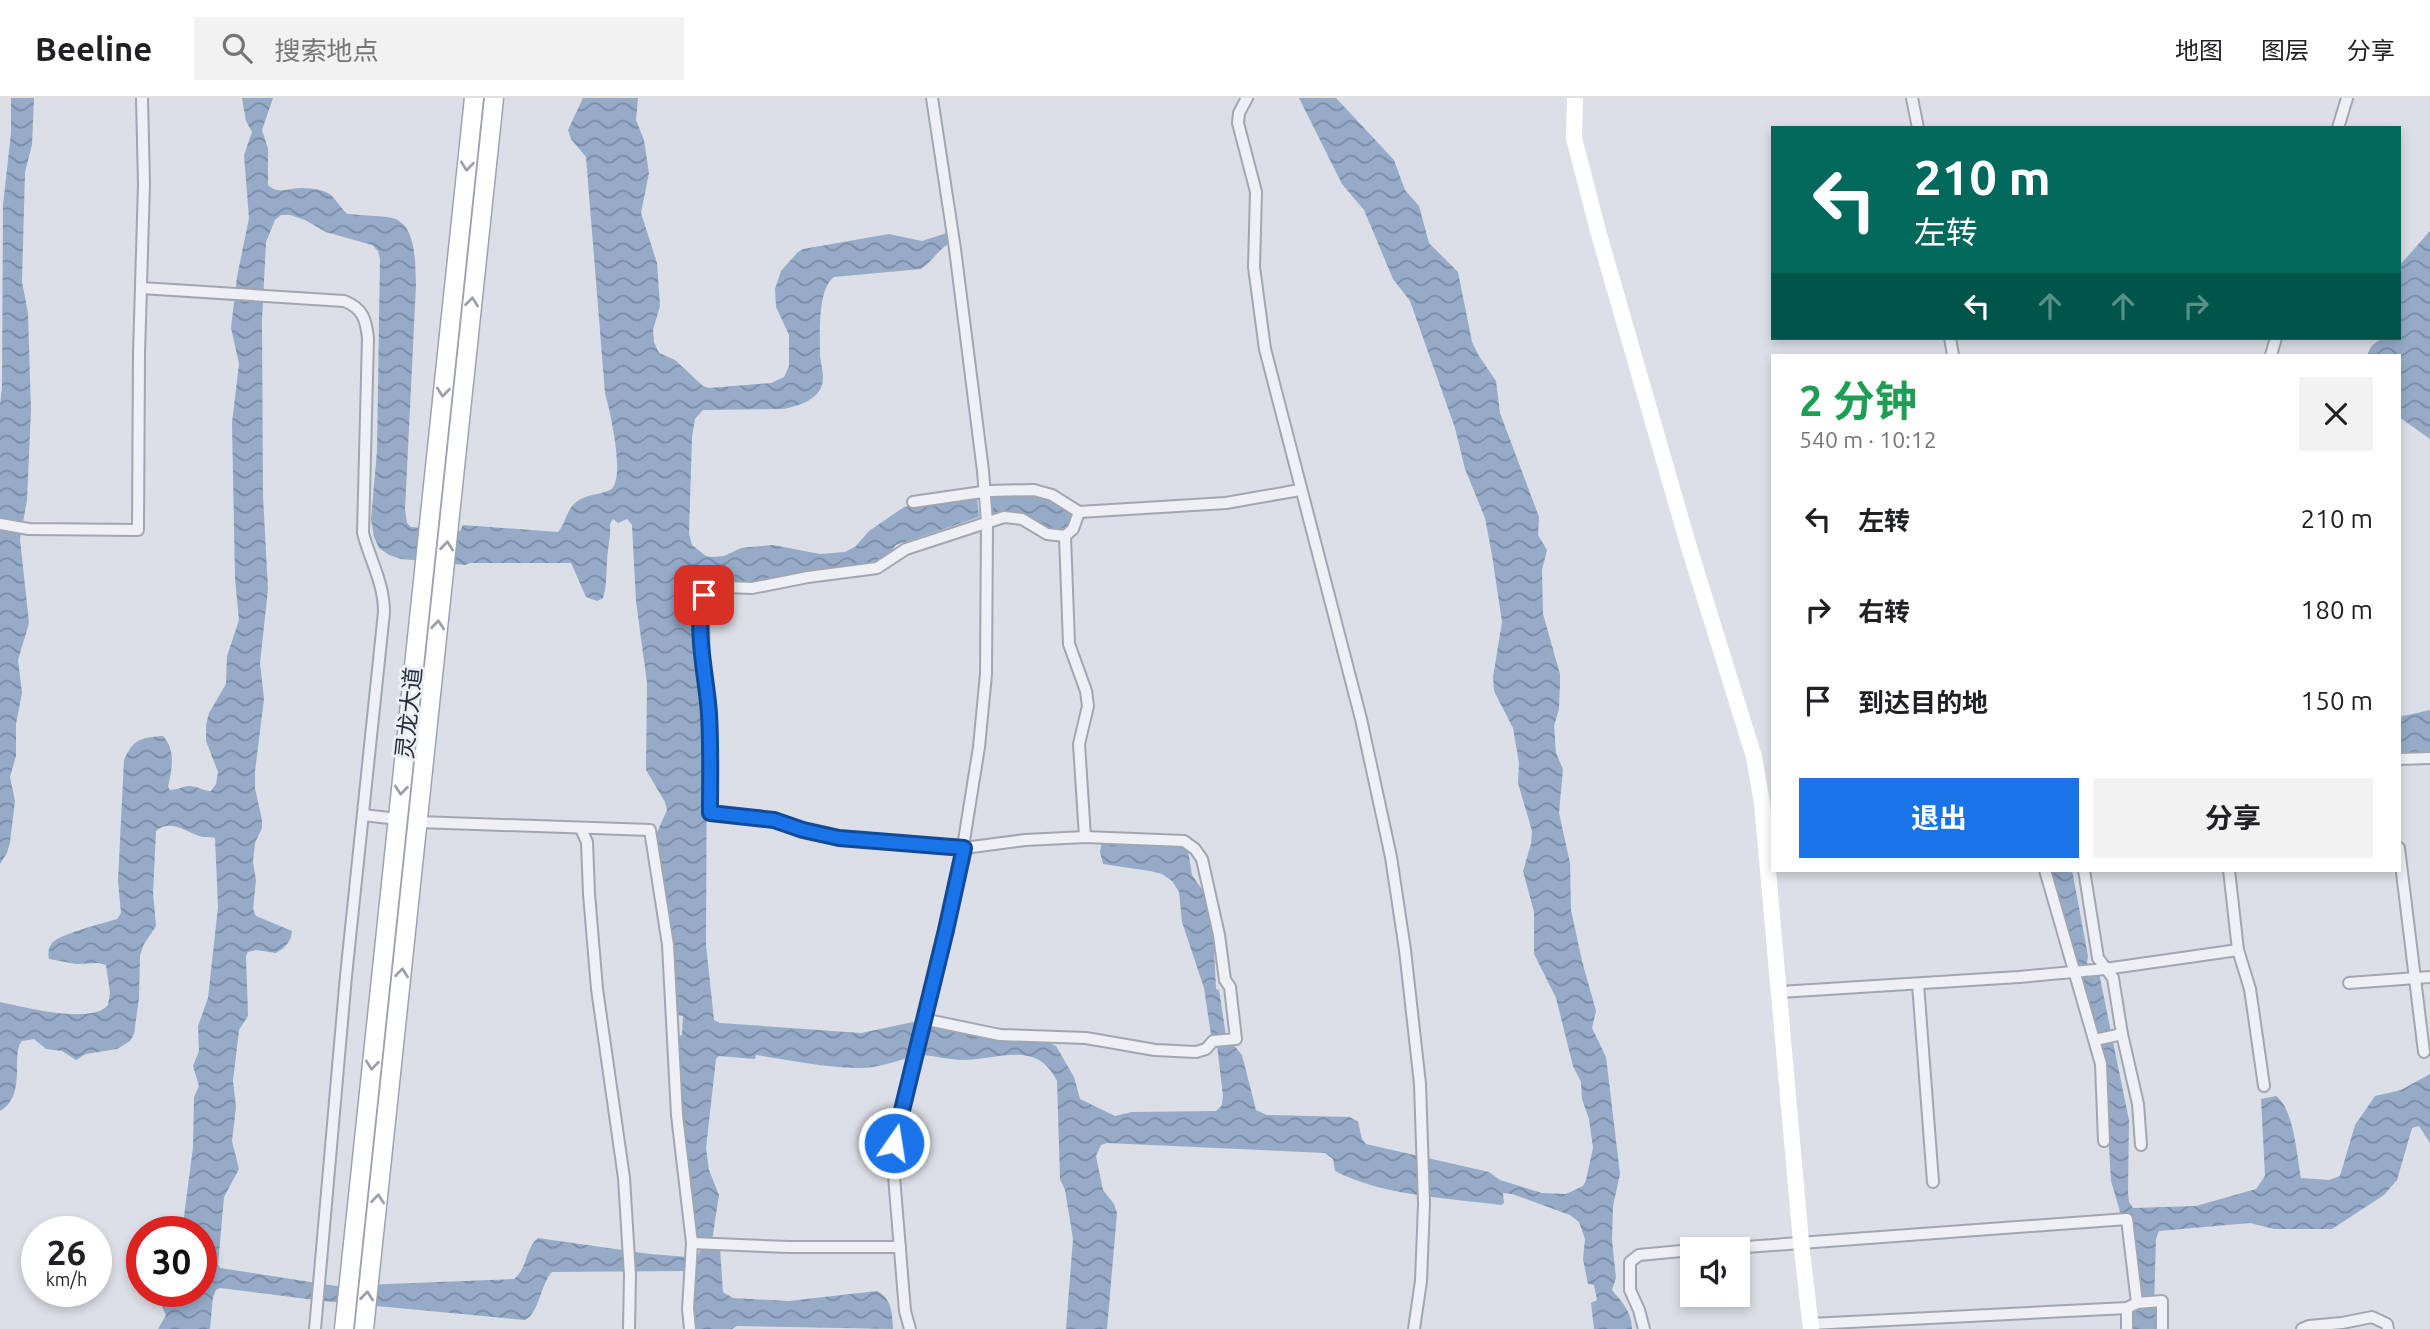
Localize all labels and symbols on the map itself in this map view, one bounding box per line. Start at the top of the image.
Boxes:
one-way arrow [459,160,474,172]
one-way arrow [464,296,479,307]
one-way arrow [435,386,450,398]
one-way arrow [439,540,454,552]
pin [674,565,734,625]
one-way arrow [431,619,446,631]
street label: 灵龙大道 [391,666,426,760]
one-way arrow [394,785,409,796]
one-way arrow [394,967,409,979]
one-way arrow [365,1060,380,1071]
position arrow [857,1106,931,1180]
one-way arrow [370,1194,385,1205]
speed limit sign: 30 [126,1216,217,1307]
one-way arrow [360,1290,375,1302]

